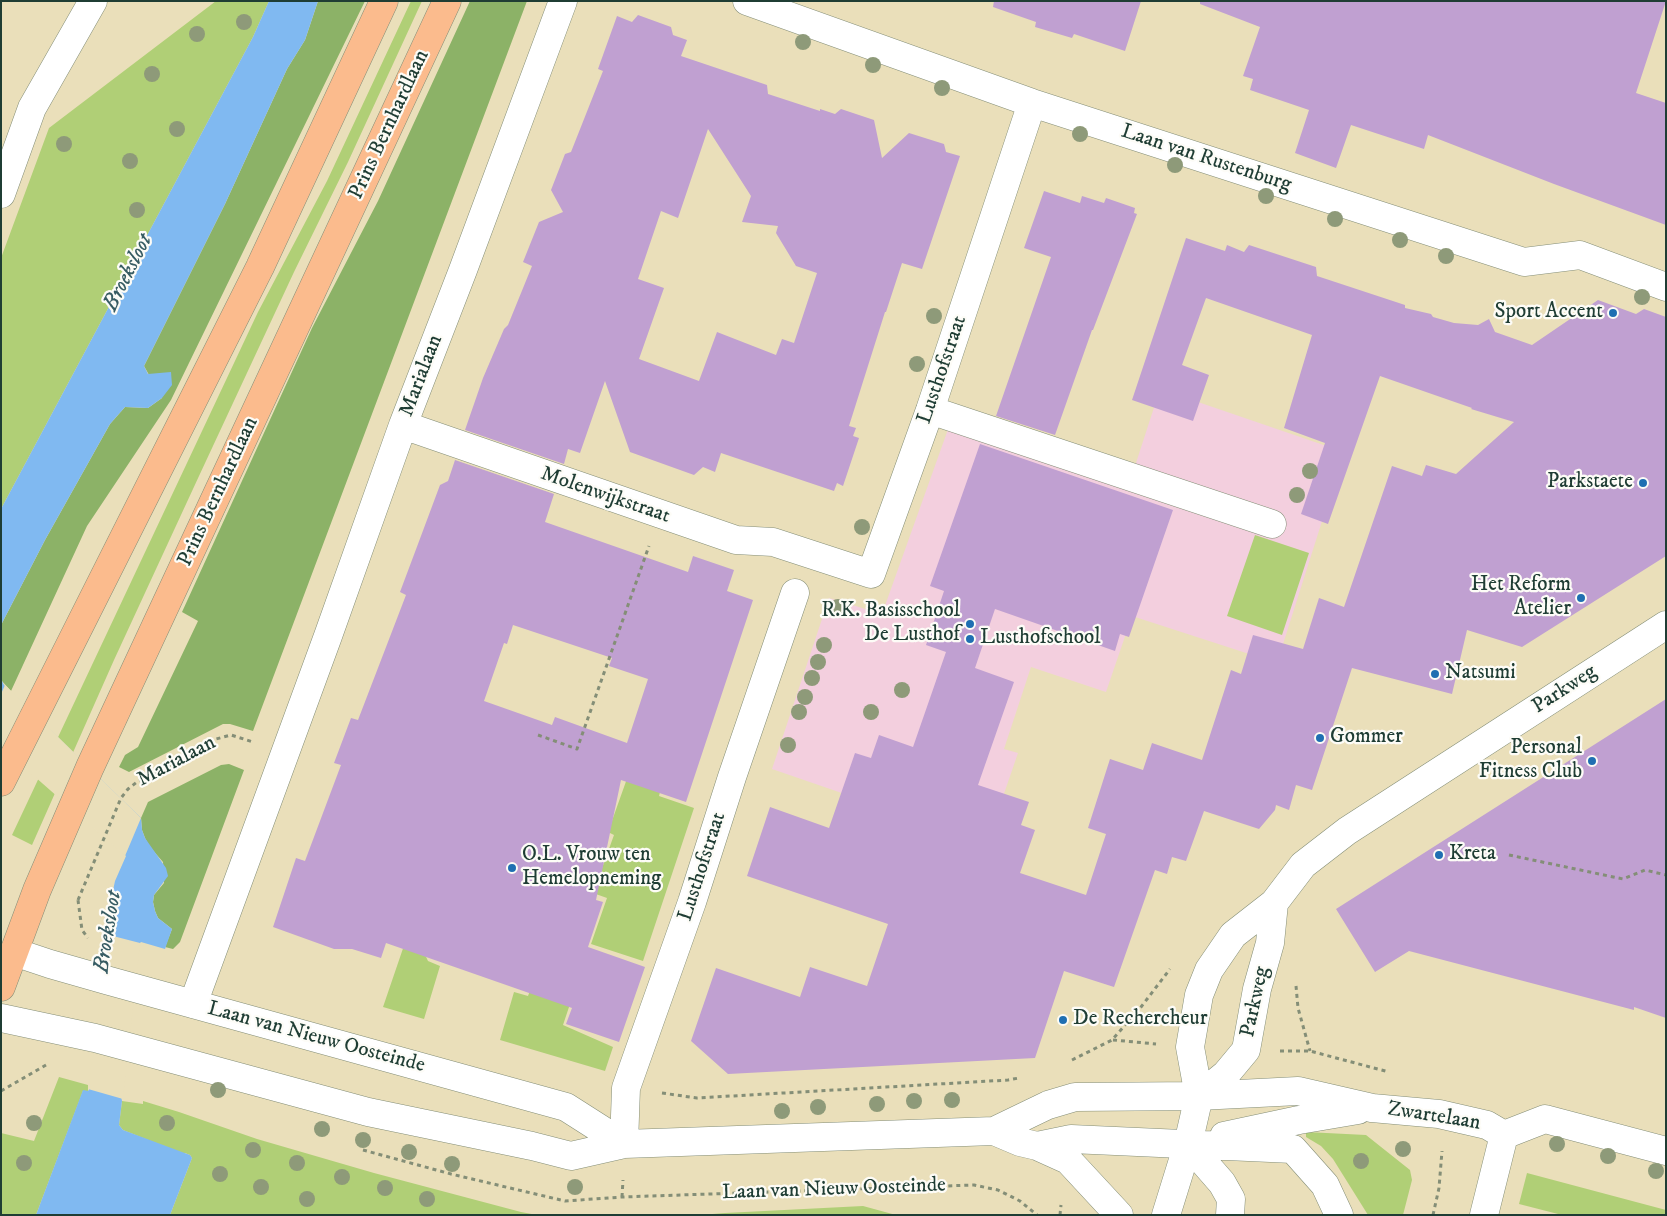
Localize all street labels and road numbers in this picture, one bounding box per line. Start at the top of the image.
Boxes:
street label: Prins Bernhardlaan [344,46,436,204]
street label: Laan van Rustenburg [1118,120,1294,198]
street label: Lusthofstraat [913,313,973,427]
street label: Marialaan [395,332,449,420]
street label: Prins Bernhardlaan [173,413,265,571]
street label: Molenwijkstraat [537,462,673,530]
street label: Parkweg [1528,660,1602,720]
street label: Marialaan [133,731,221,793]
street label: Lusthofstraat [674,809,732,925]
street label: Parkweg [1236,964,1276,1040]
street label: Laan van Nieuw Oosteinde [205,997,427,1079]
street label: Zwartelaan [1386,1097,1482,1137]
street label: Laan van Nieuw Oosteinde [722,1173,946,1207]

